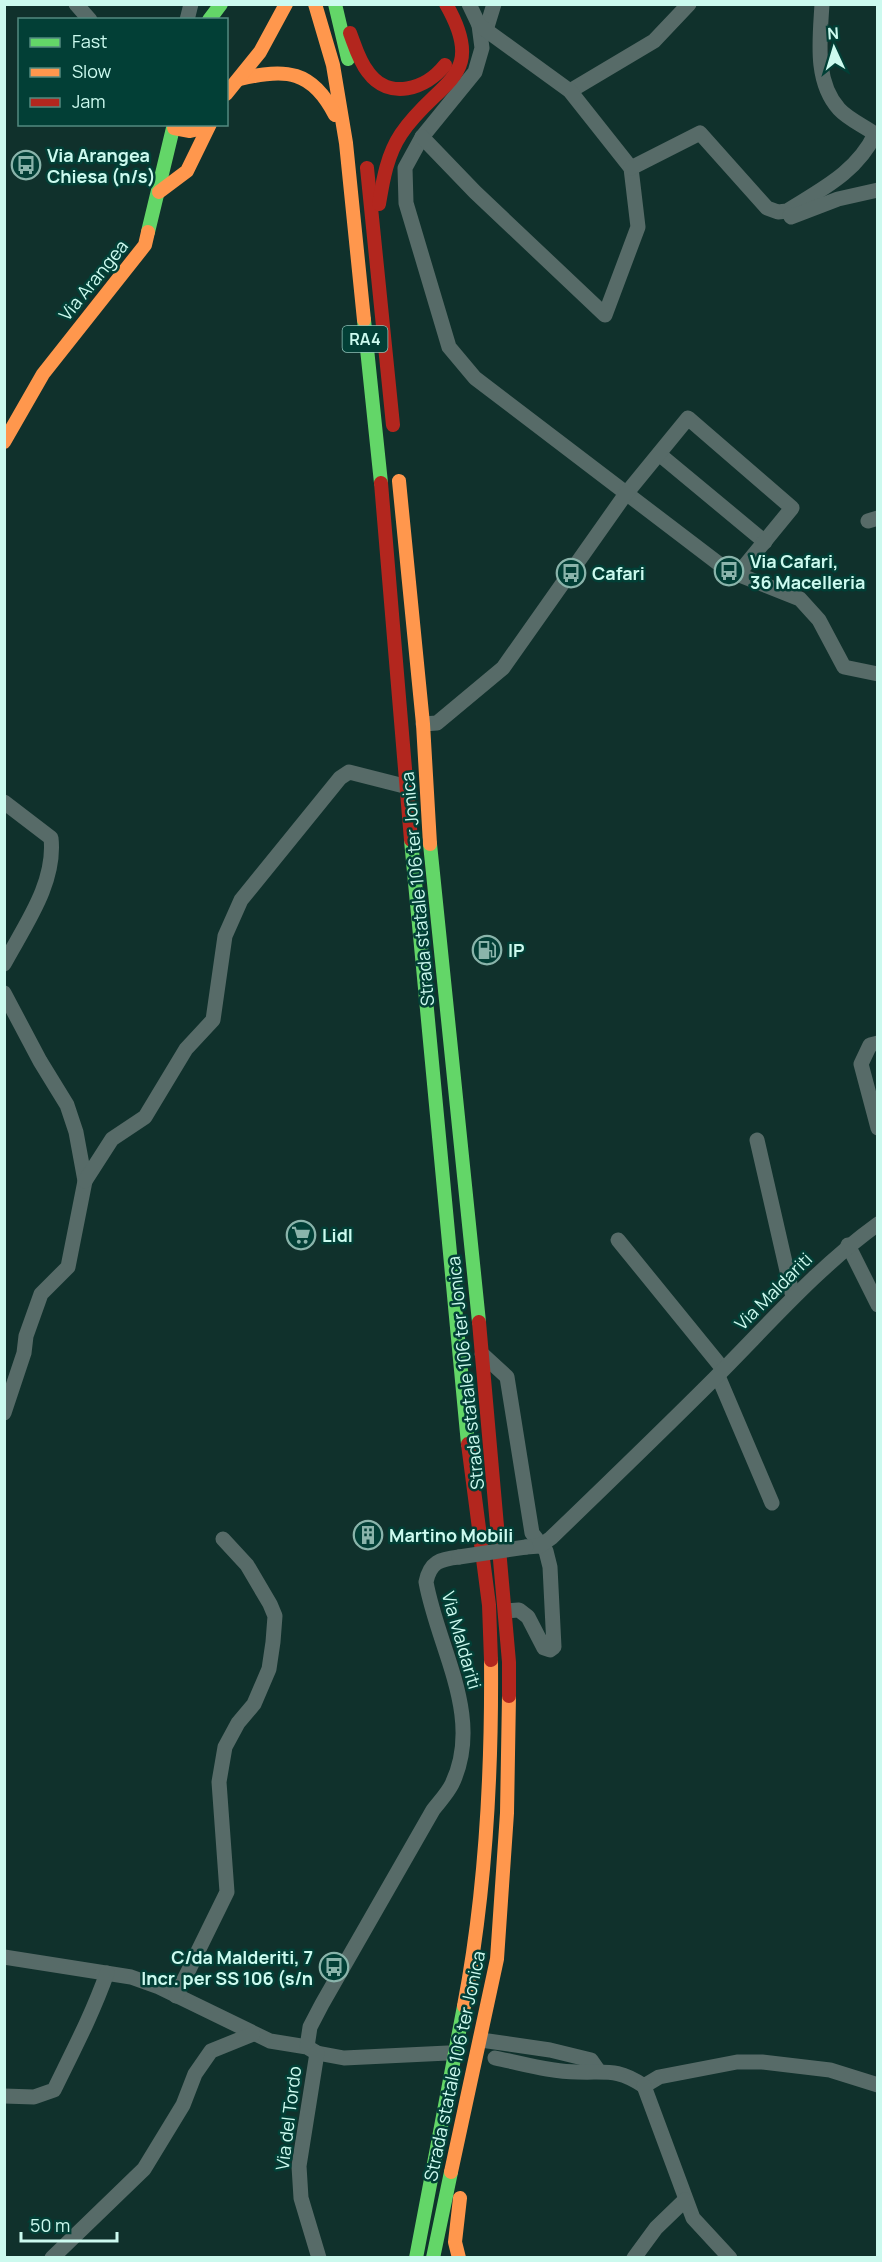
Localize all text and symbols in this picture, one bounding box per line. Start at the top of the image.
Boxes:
legend [18,18,228,126]
north arrow [804,18,864,78]
text: N [826,22,839,44]
text: Fast [72,29,107,53]
text: Slow [72,59,112,83]
text: Jam [72,89,106,113]
place label: Via Arangea Chiesa (n/s) [47,143,156,188]
bus stop icon: Via Arangea Chiesa (n/s) [10,149,42,181]
street label: Via Arangea [53,235,133,325]
road number: RA4 [342,326,388,352]
place label: Via Cafari, 36 Macelleria [750,549,865,594]
bus stop icon: Via Cafari, 36 Macelleria [713,555,745,587]
bus stop icon: Cafari [555,557,587,589]
place label: Cafari [592,561,645,585]
street label: Strada statale 106 ter Jonica [395,771,439,1007]
fuel station icon: IP [471,934,503,966]
place label: IP [508,938,525,962]
supermarket icon: Lidl [285,1219,317,1251]
place label: Lidl [322,1223,353,1247]
street label: Via Maldariti [729,1247,817,1335]
street label: Strada statale 106 ter Jonica [441,1255,489,1491]
building icon: Martino Mobili [352,1519,384,1551]
place label: Martino Mobili [389,1523,513,1547]
street label: Via Maldariti [437,1588,487,1692]
place label: C/da Malderiti, 7 Incr. per SS 106 (s/n [141,1945,313,1990]
street label: Strada statale 106 ter Jonica [418,1949,490,2183]
bus stop icon: C/da Malderiti, 7 Incr. per SS 106 (s/n [318,1951,350,1983]
street label: Via del Tordo [270,2064,306,2172]
scale bar [21,2205,117,2243]
text: 50 m [30,2213,70,2237]

